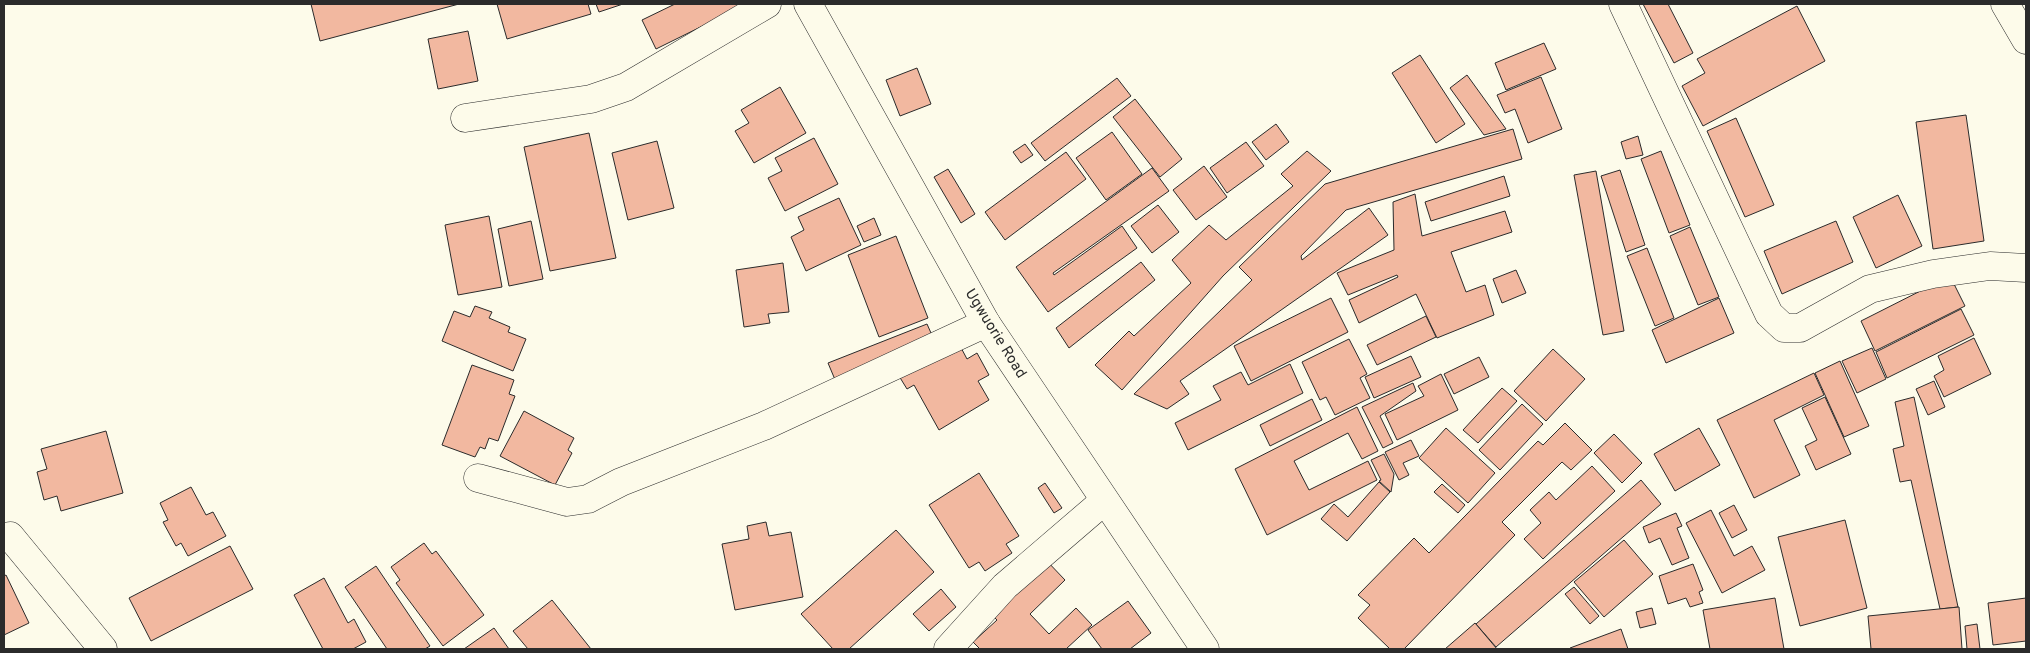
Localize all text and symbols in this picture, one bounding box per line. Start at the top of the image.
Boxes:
street label: Ugwuorie Road [960,286,1030,382]

